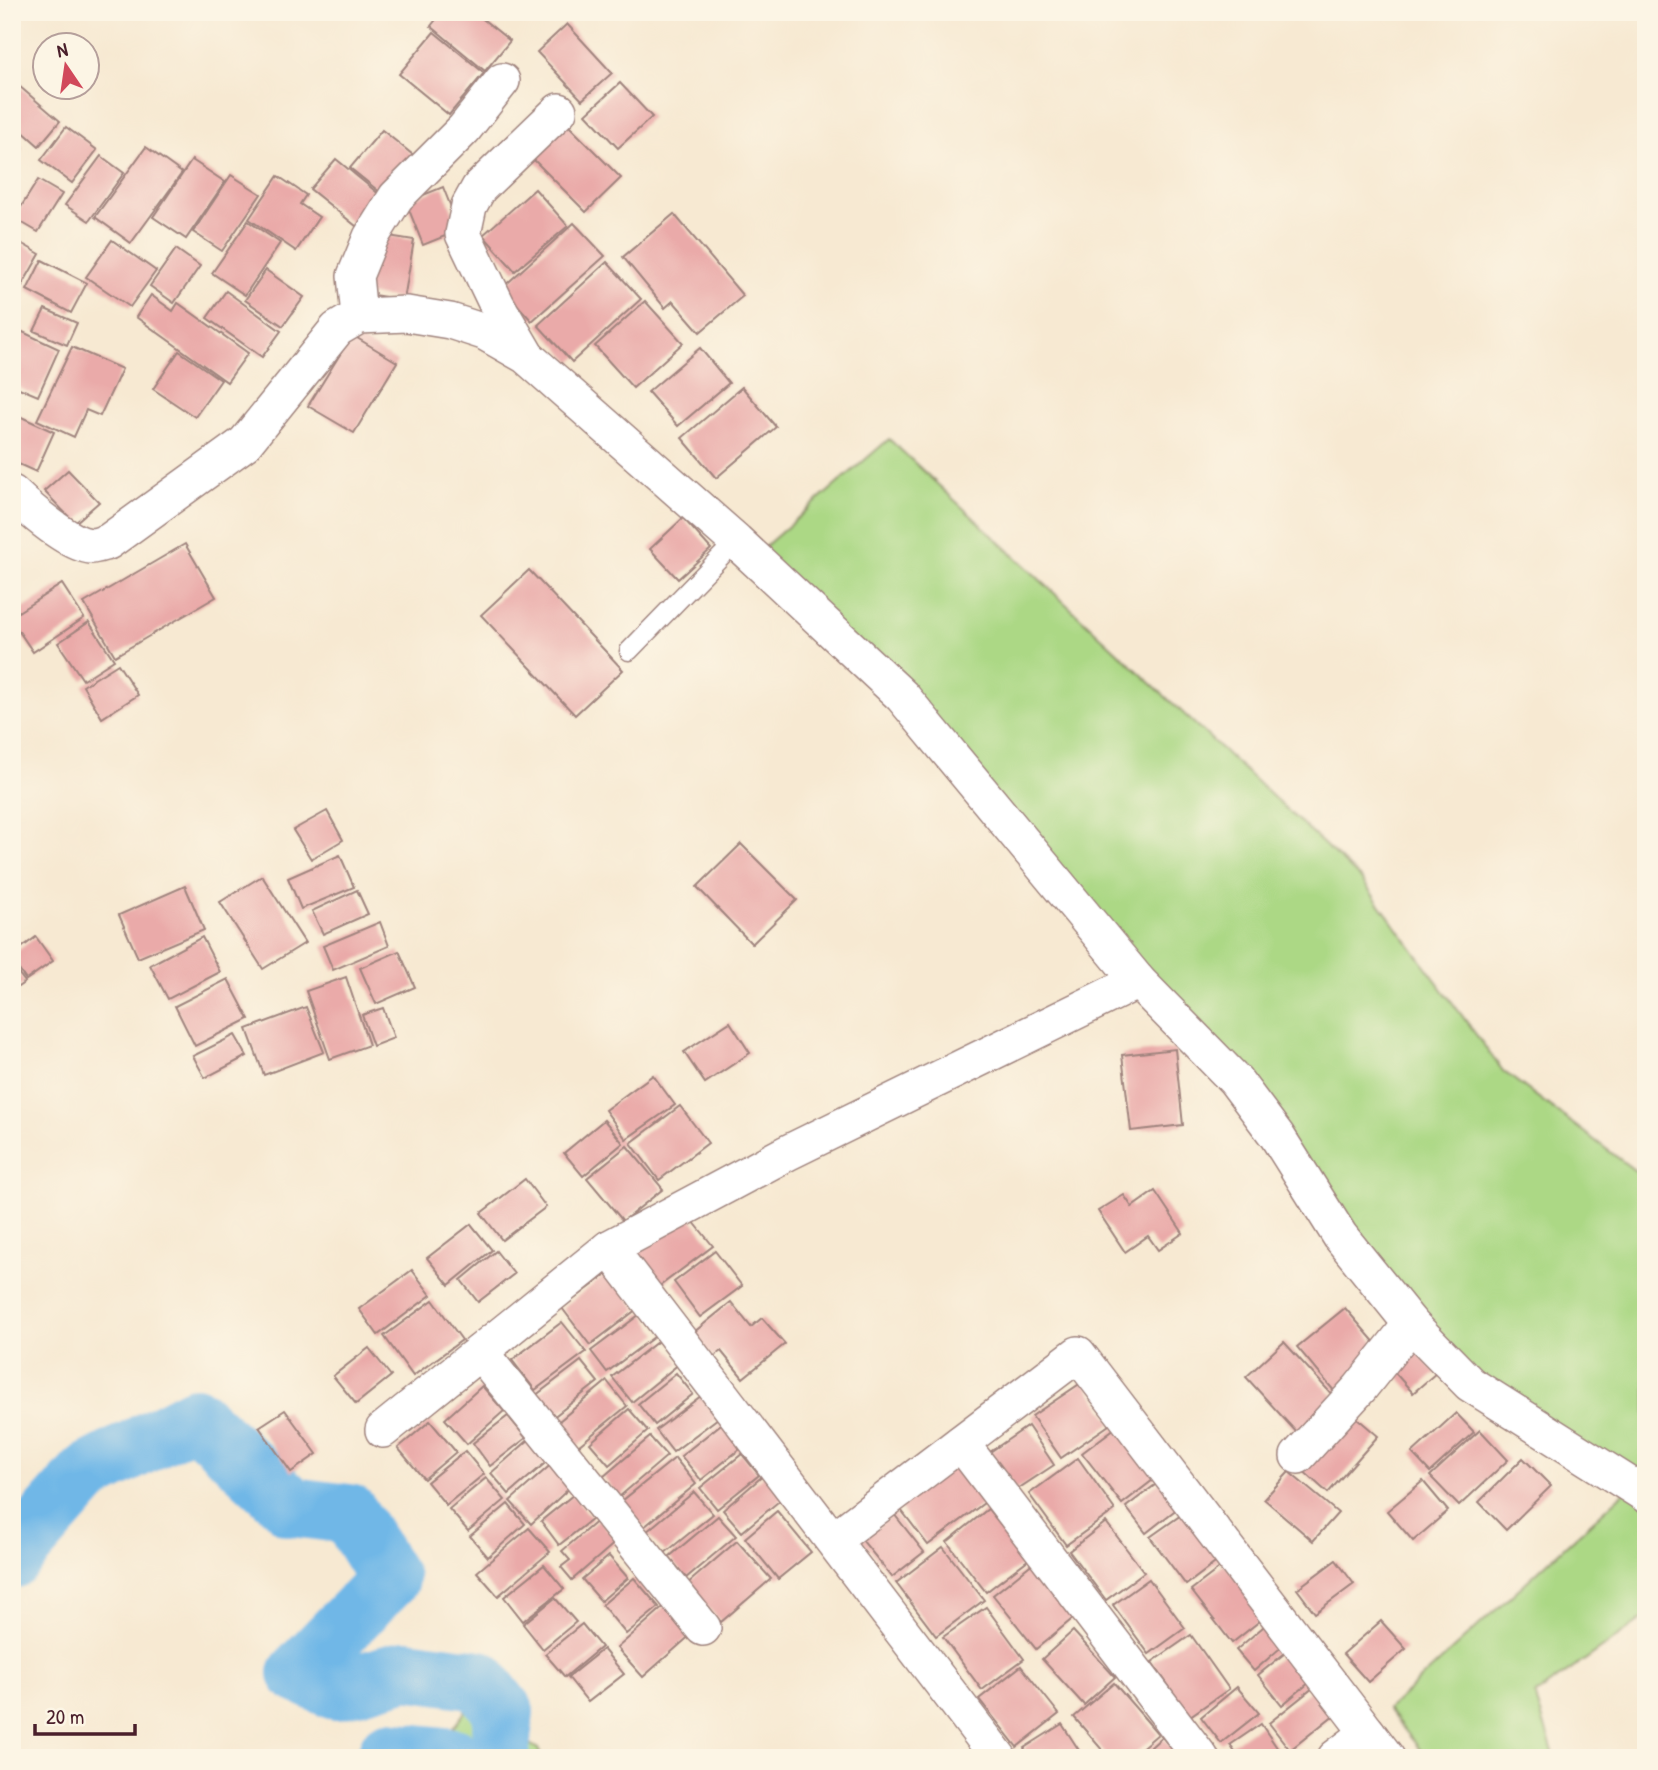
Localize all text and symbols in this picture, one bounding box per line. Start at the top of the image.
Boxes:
north arrow [32,32,102,102]
text: N [54,36,70,63]
scale bar [35,1693,135,1737]
text: 20 m [46,1702,84,1731]

